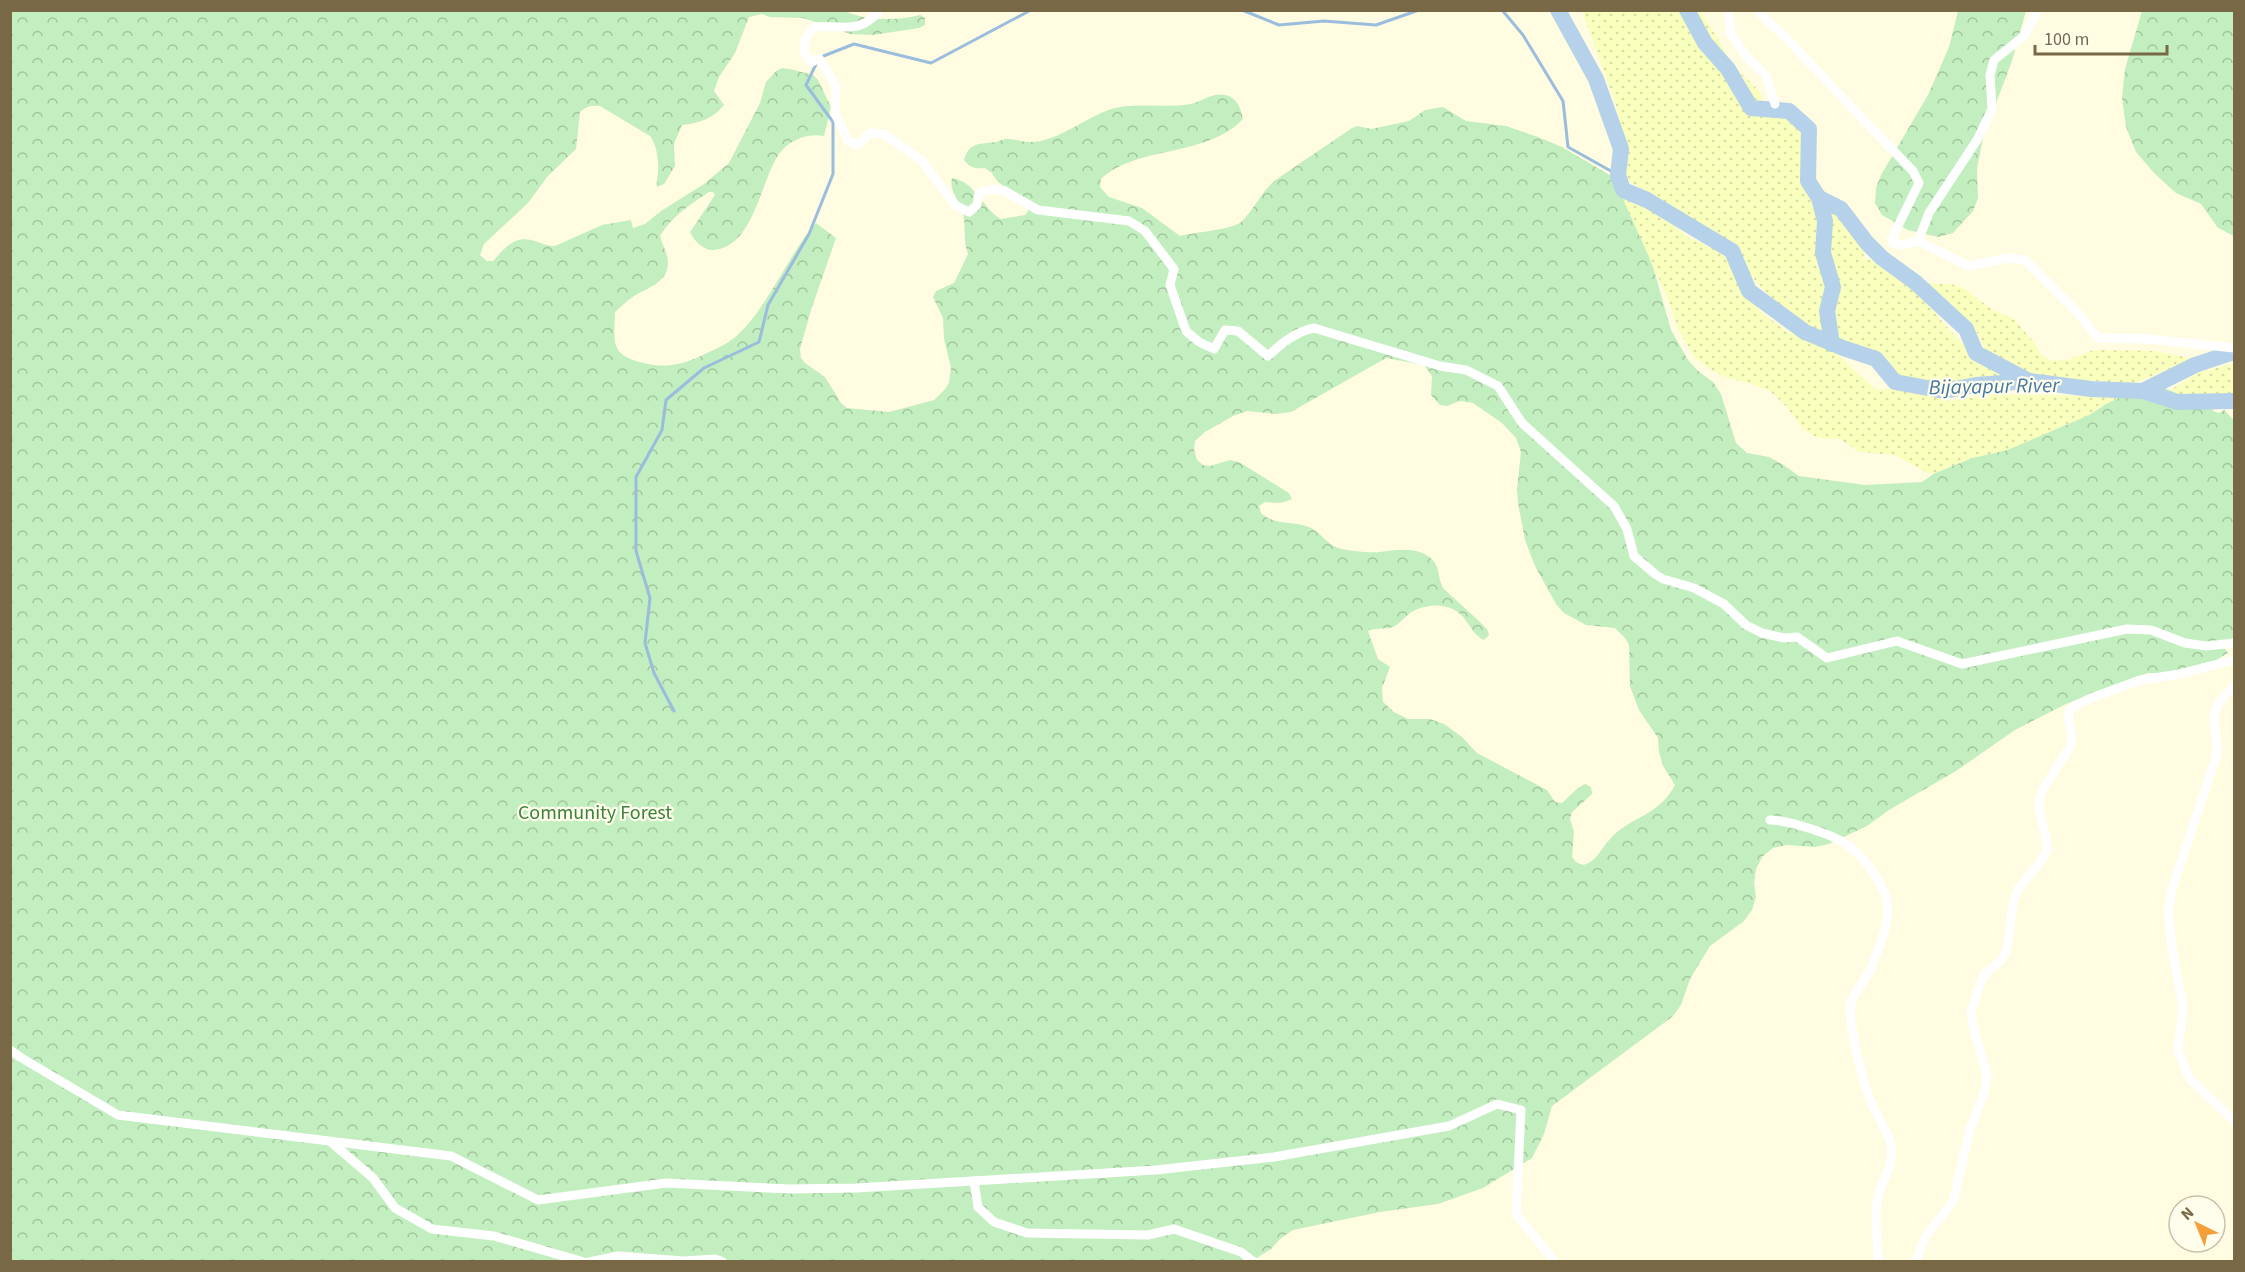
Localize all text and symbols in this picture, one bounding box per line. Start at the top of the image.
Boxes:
scale bar [2035,18,2167,56]
text: 100 m [2044,27,2089,52]
water label: Bijayapur River [1928,370,2060,402]
park label: Community Forest [518,799,672,827]
north arrow [2167,1194,2227,1254]
text: N [2176,1202,2199,1225]

